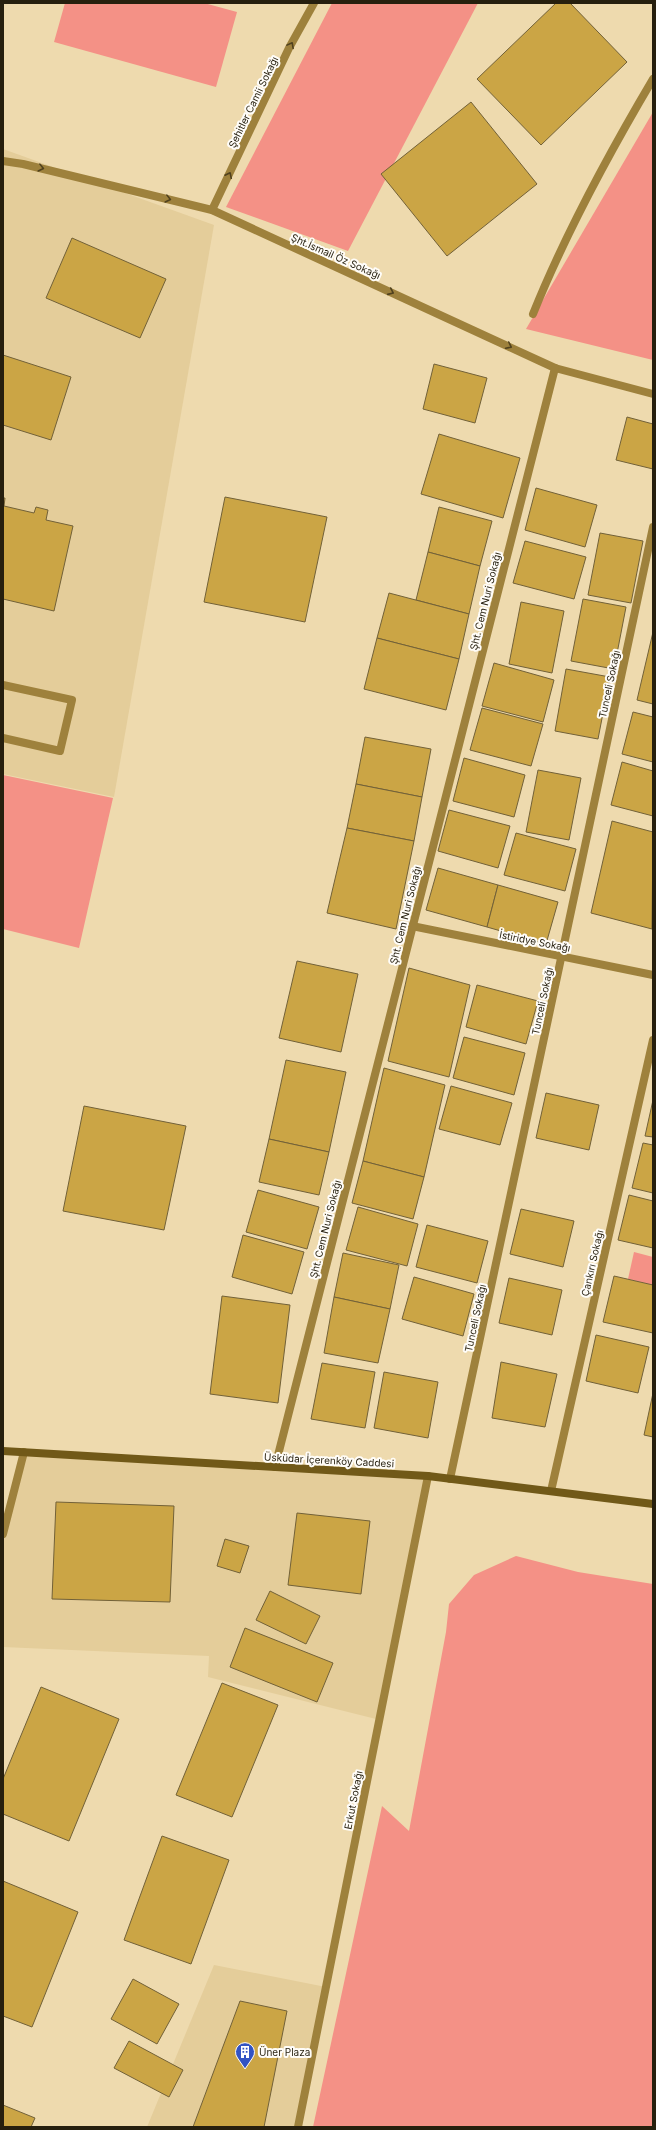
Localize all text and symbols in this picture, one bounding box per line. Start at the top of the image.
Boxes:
one-way arrow [286,42,294,49]
street label: Şehitler Camii Sokağı [226,54,280,150]
one-way arrow [38,163,45,172]
one-way arrow [224,172,232,179]
one-way arrow [164,195,171,203]
street label: Şht.İsmail Öz Sokağı [289,230,383,281]
one-way arrow [387,287,394,295]
one-way arrow [504,341,512,349]
street label: Şht. Cem Nuri Sokağı [467,551,503,651]
street label: Tunceli Sokağı [596,649,622,719]
street label: Şht. Cem Nuri Sokağı [387,865,423,965]
street label: İstiridye Sokağı [498,927,572,954]
street label: Tunceli Sokağı [529,966,555,1036]
street label: Şht. Cem Nuri Sokağı [307,1179,343,1279]
street label: Çankırı Sokağı [579,1229,605,1297]
street label: Tunceli Sokağı [462,1283,488,1353]
street label: Üsküdar İçerenköy Caddesi [264,1450,394,1469]
street label: Erkut Sokağı [341,1770,365,1830]
building icon: Üner Plaza [234,2041,256,2069]
place label: Üner Plaza [259,2046,310,2058]

